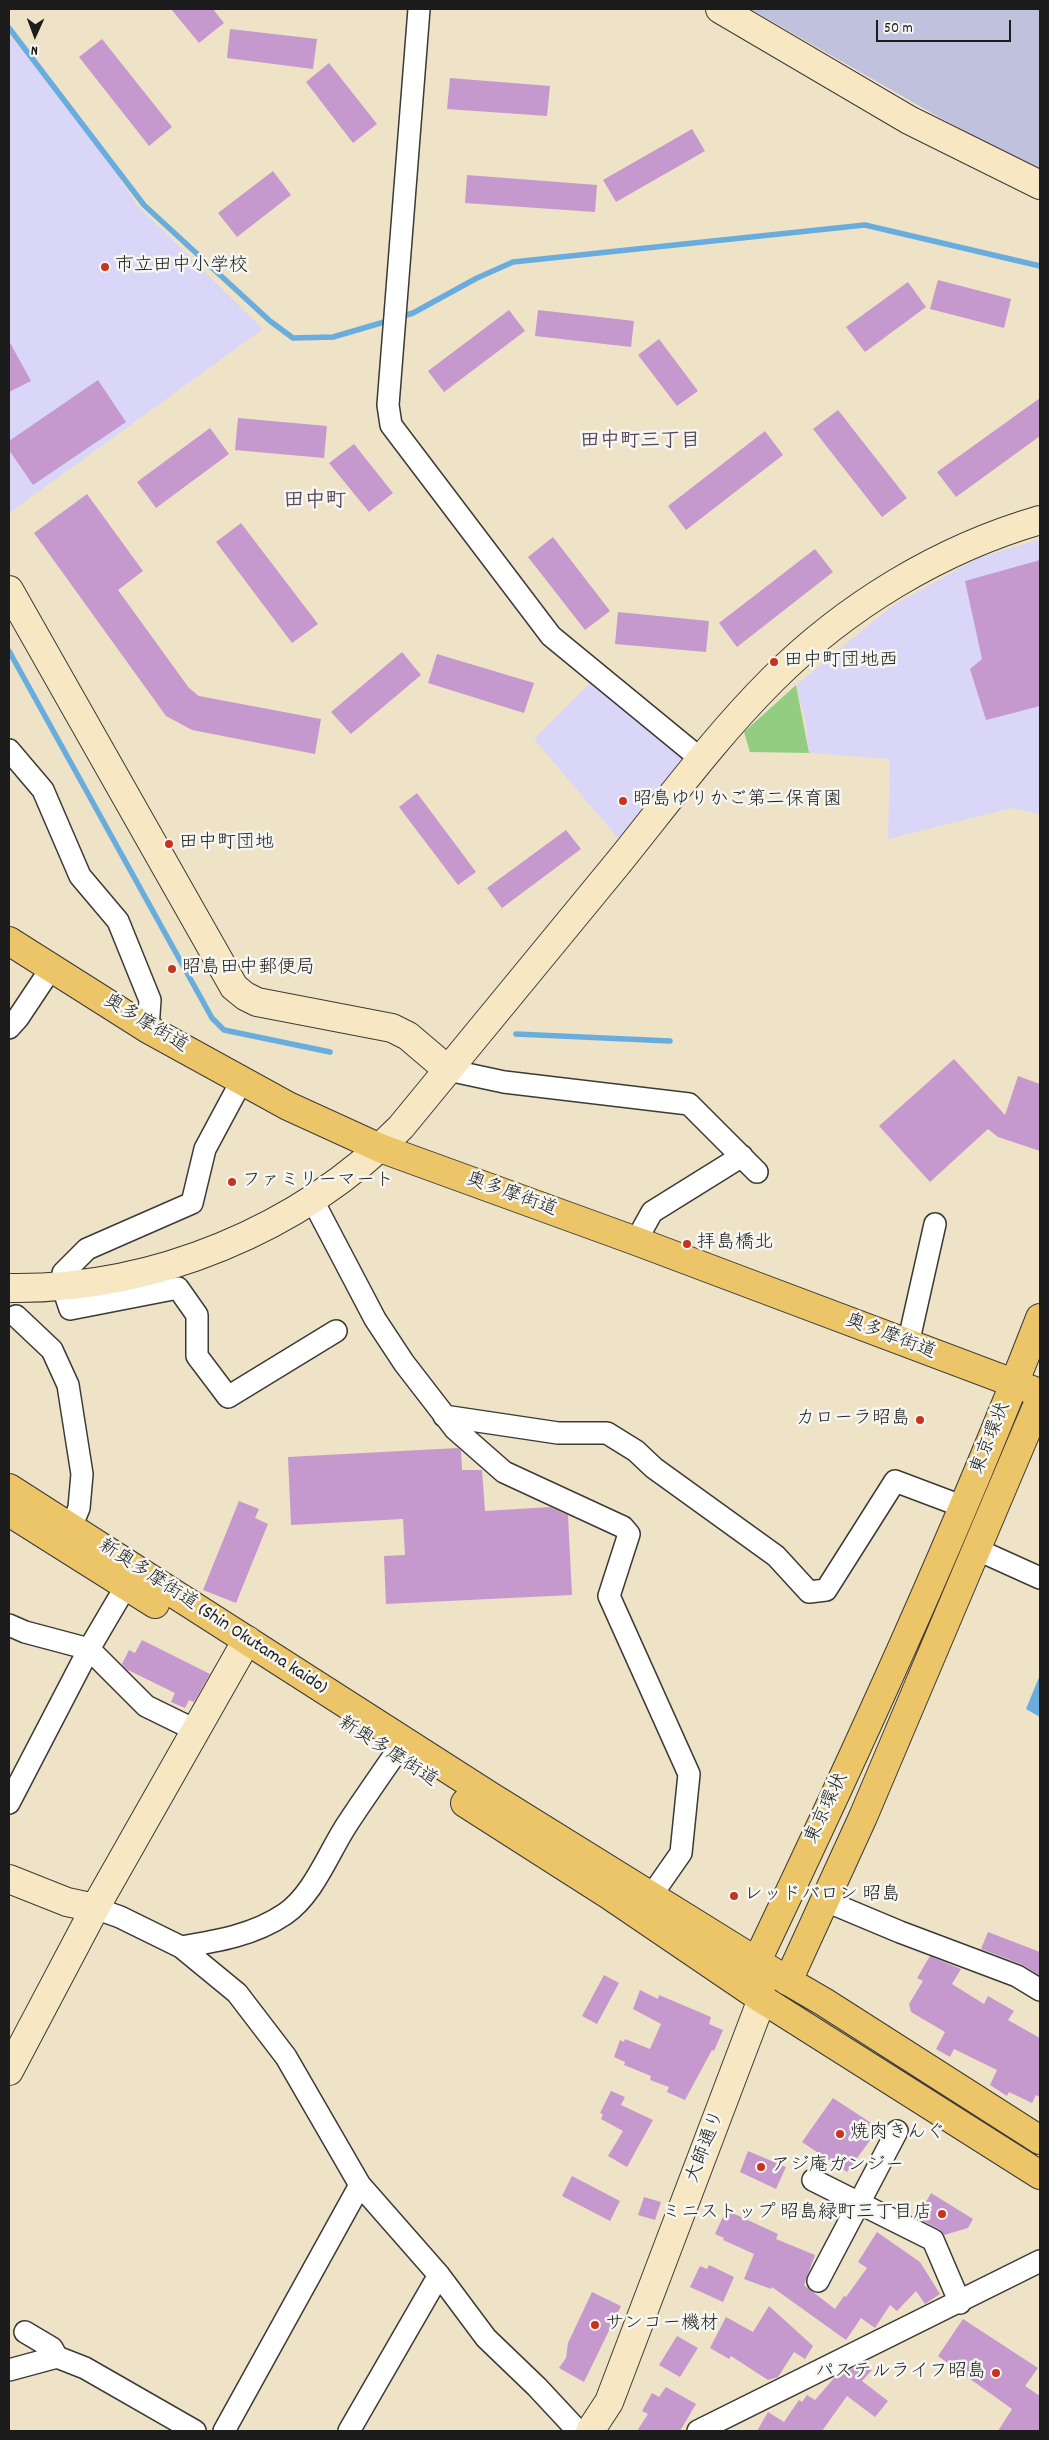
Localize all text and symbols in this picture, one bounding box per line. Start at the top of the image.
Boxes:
north arrow [10,10,60,60]
scale bar [879,10,1014,42]
text: 50 m [884,18,913,40]
text: N [31,40,38,60]
place label: 市立田中小学校 [115,256,248,278]
marker: 市立田中小学校 [99,261,111,273]
district label: 田中町三丁目 [580,431,700,455]
district label: 田中町 [284,490,346,516]
place label: 田中町団地西 [784,651,898,673]
marker: 田中町団地西 [768,656,780,668]
place label: 昭島ゆりかご第二保育園 [633,790,842,812]
marker: 昭島ゆりかご第二保育園 [617,795,629,807]
place label: 田中町団地 [179,833,274,855]
marker: 田中町団地 [163,838,175,850]
place label: 昭島田中郵便局 [182,958,315,980]
marker: 昭島田中郵便局 [166,963,178,975]
street label: 奥多摩街道 [98,991,192,1059]
street label: 奥多摩街道 [462,1169,560,1223]
place label: ファミリーマート [242,1171,394,1193]
marker: ファミリーマート [226,1176,238,1188]
place label: 拝島橋北 [697,1233,773,1255]
marker: 拝島橋北 [681,1238,693,1250]
street label: 奥多摩街道 [842,1310,938,1366]
street label: 東京環状 [967,1399,1017,1479]
place label: カローラ昭島 [796,1409,910,1431]
marker: カローラ昭島 [914,1414,926,1426]
street label: 新奥多摩街道 (Shin Okutama kaido) [93,1535,331,1701]
street label: 新奥多摩街道 [333,1712,441,1794]
street label: 東京環状 [802,1770,854,1848]
place label: レッドバロン 昭島 [744,1885,900,1907]
marker: レッドバロン 昭島 [728,1890,740,1902]
street label: 大師通り [683,2107,731,2187]
place label: 焼肉きんぐ [850,2123,945,2145]
marker: 焼肉きんぐ [834,2128,846,2140]
place label: アジ庵ガンジー [771,2156,904,2178]
marker: アジ庵ガンジー [755,2161,767,2173]
place label: ミニストップ 昭島緑町三丁目店 [662,2203,932,2225]
marker: ミニストップ 昭島緑町三丁目店 [936,2208,948,2220]
place label: サンコー機材 [605,2314,719,2336]
marker: サンコー機材 [589,2319,601,2331]
place label: パステルライフ昭島 [815,2362,986,2384]
marker: パステルライフ昭島 [990,2367,1002,2379]

